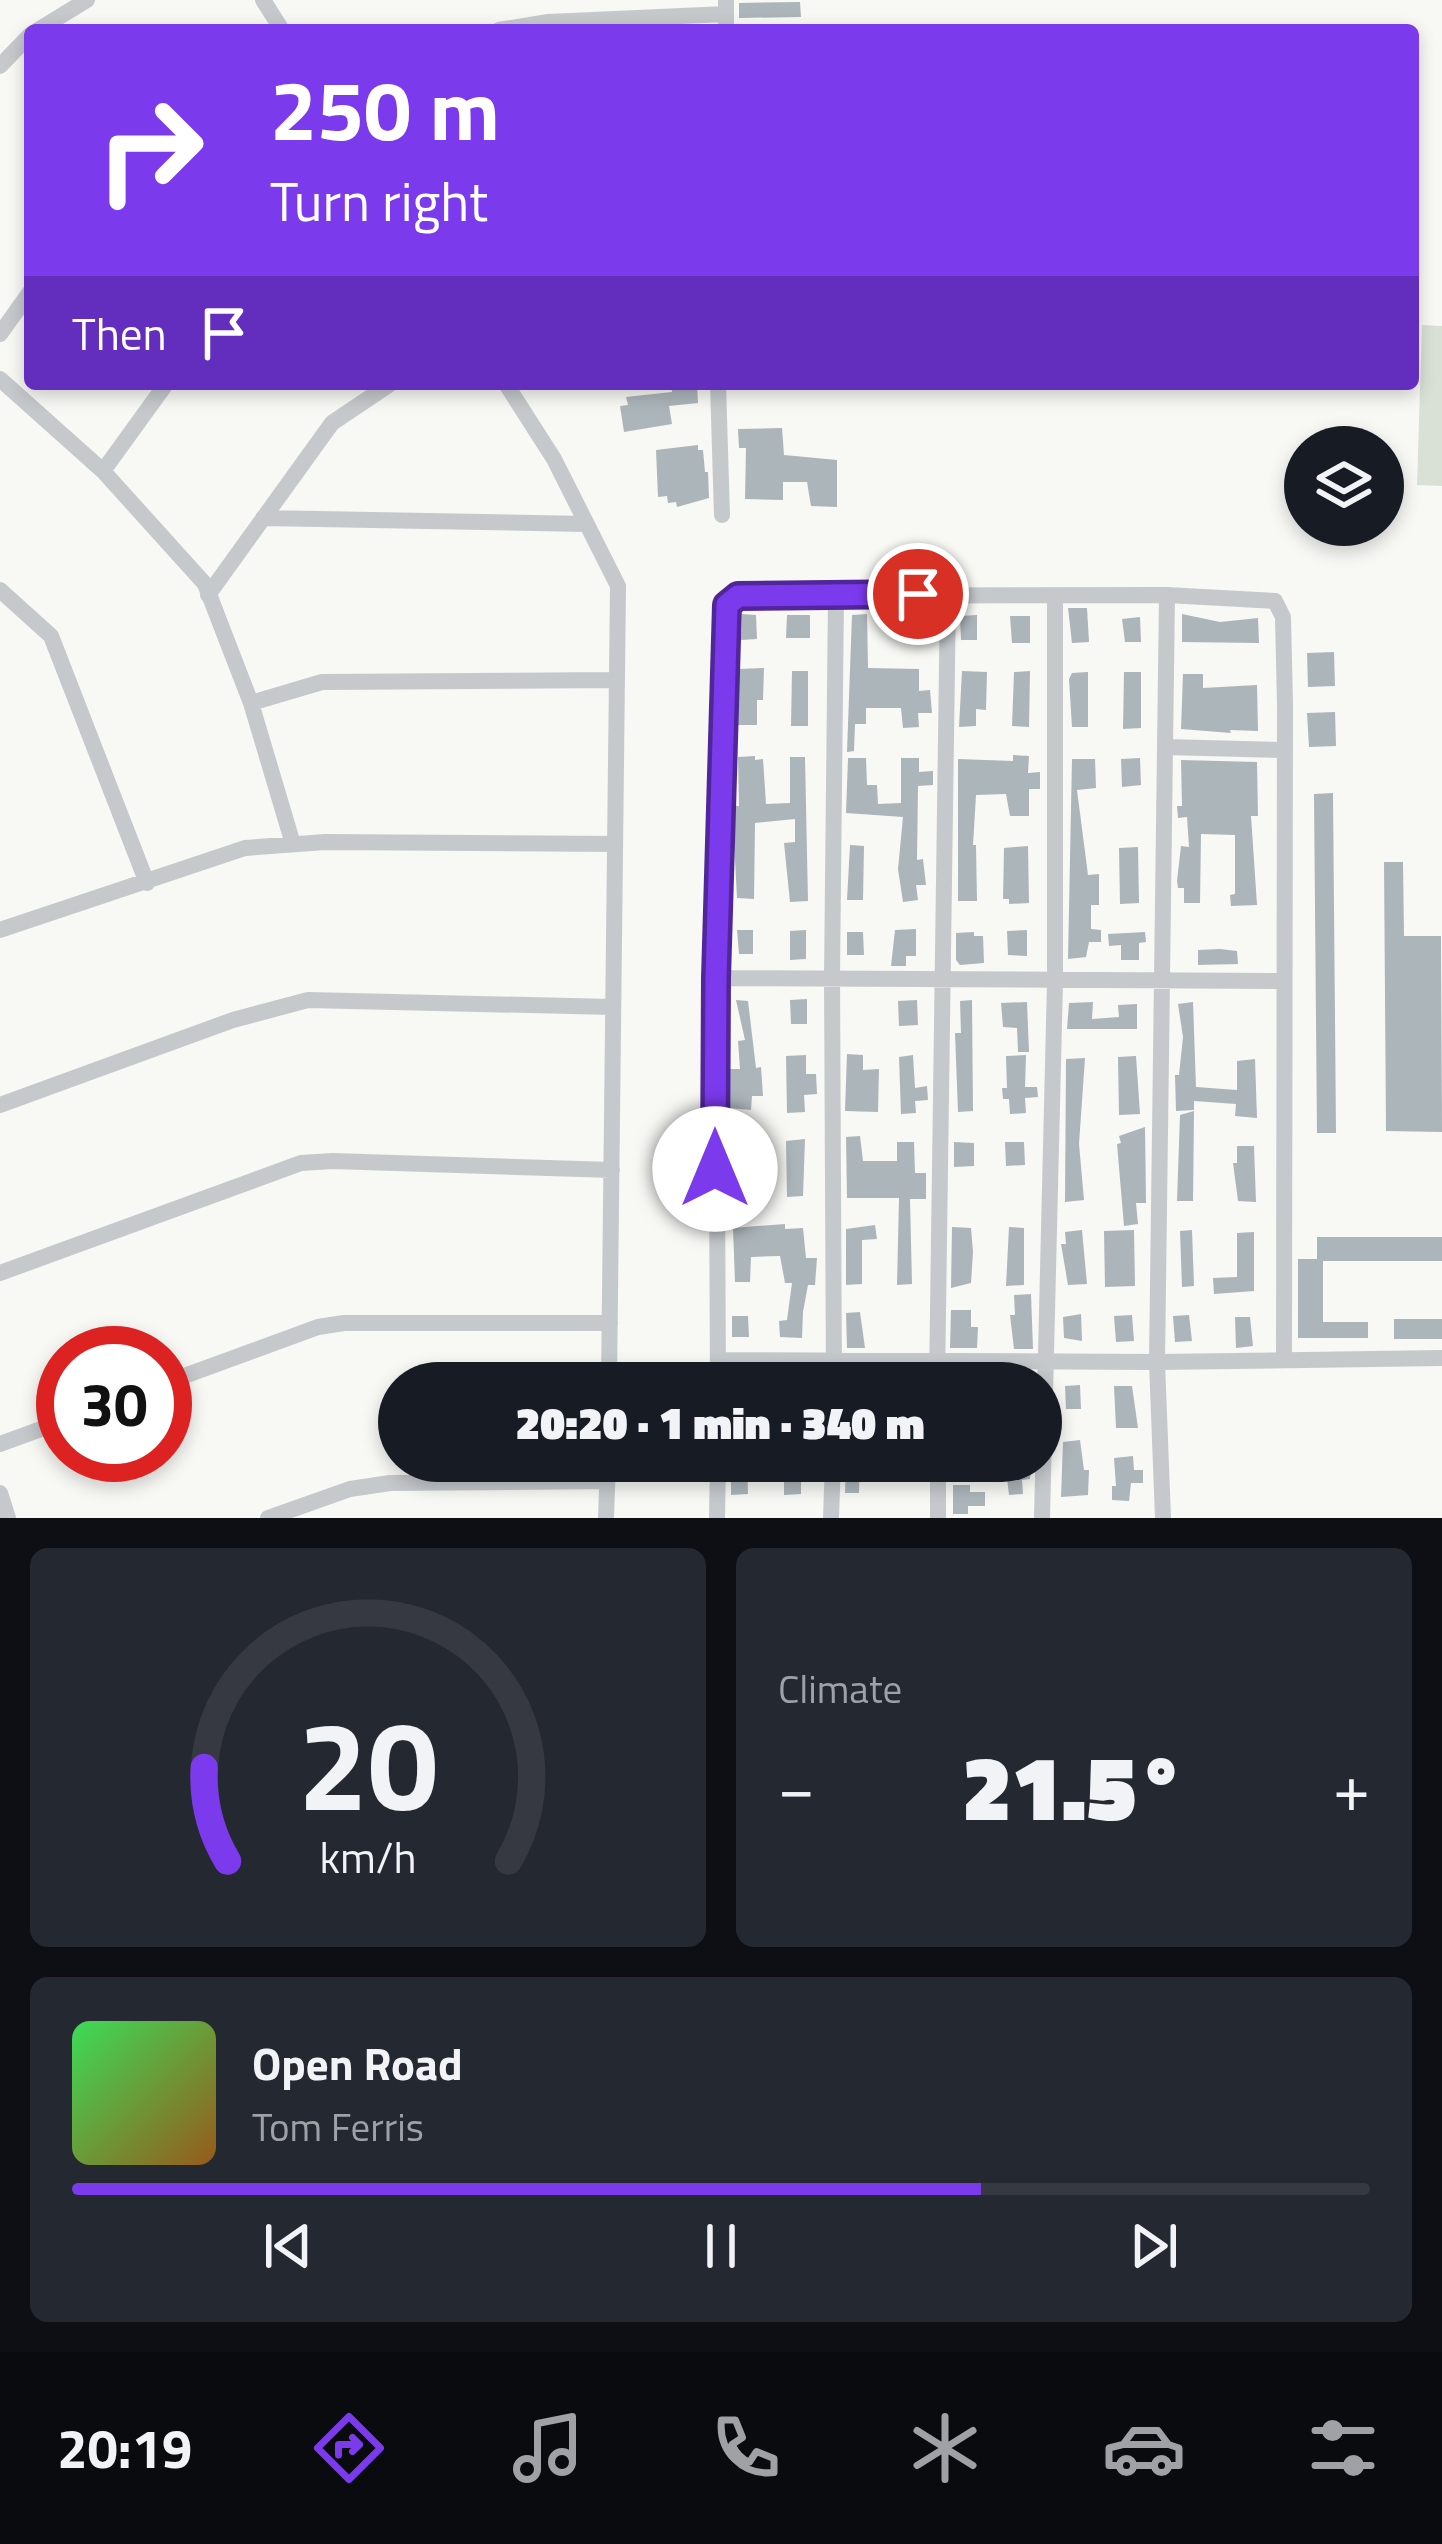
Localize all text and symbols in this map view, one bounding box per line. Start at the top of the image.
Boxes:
text: 250 m [270,45,500,173]
icon: right [72,72,228,228]
text: Turn right [270,160,488,242]
text: Then [72,299,167,367]
icon: arrive [191,300,257,366]
map controls [1284,426,1404,546]
button: layers [1284,426,1404,546]
pin [867,543,969,645]
icon: arrive [885,561,951,627]
position arrow [652,1106,778,1232]
speed limit sign: 30 [36,1326,192,1482]
text: 20:20 · 1 min · 340 m [516,1388,924,1456]
text: Climate [778,1659,902,1718]
text: 20 [298,1669,438,1858]
text: 21.5° [962,1718,1186,1855]
text: − [778,1736,815,1837]
text: + [1333,1736,1370,1837]
text: km/h [319,1823,417,1889]
text: Open Road [252,2029,463,2097]
text: Tom Ferris [252,2097,424,2156]
icon: previous [255,2213,321,2279]
icon: pause [688,2213,754,2279]
icon: next [1121,2213,1187,2279]
icon: directions [307,2406,391,2490]
icon: music [506,2406,590,2490]
icon: phone [704,2406,788,2490]
icon: climate [903,2406,987,2490]
icon: car [1102,2406,1186,2490]
icon: filters [1301,2406,1385,2490]
text: 20:19 [57,2407,192,2489]

